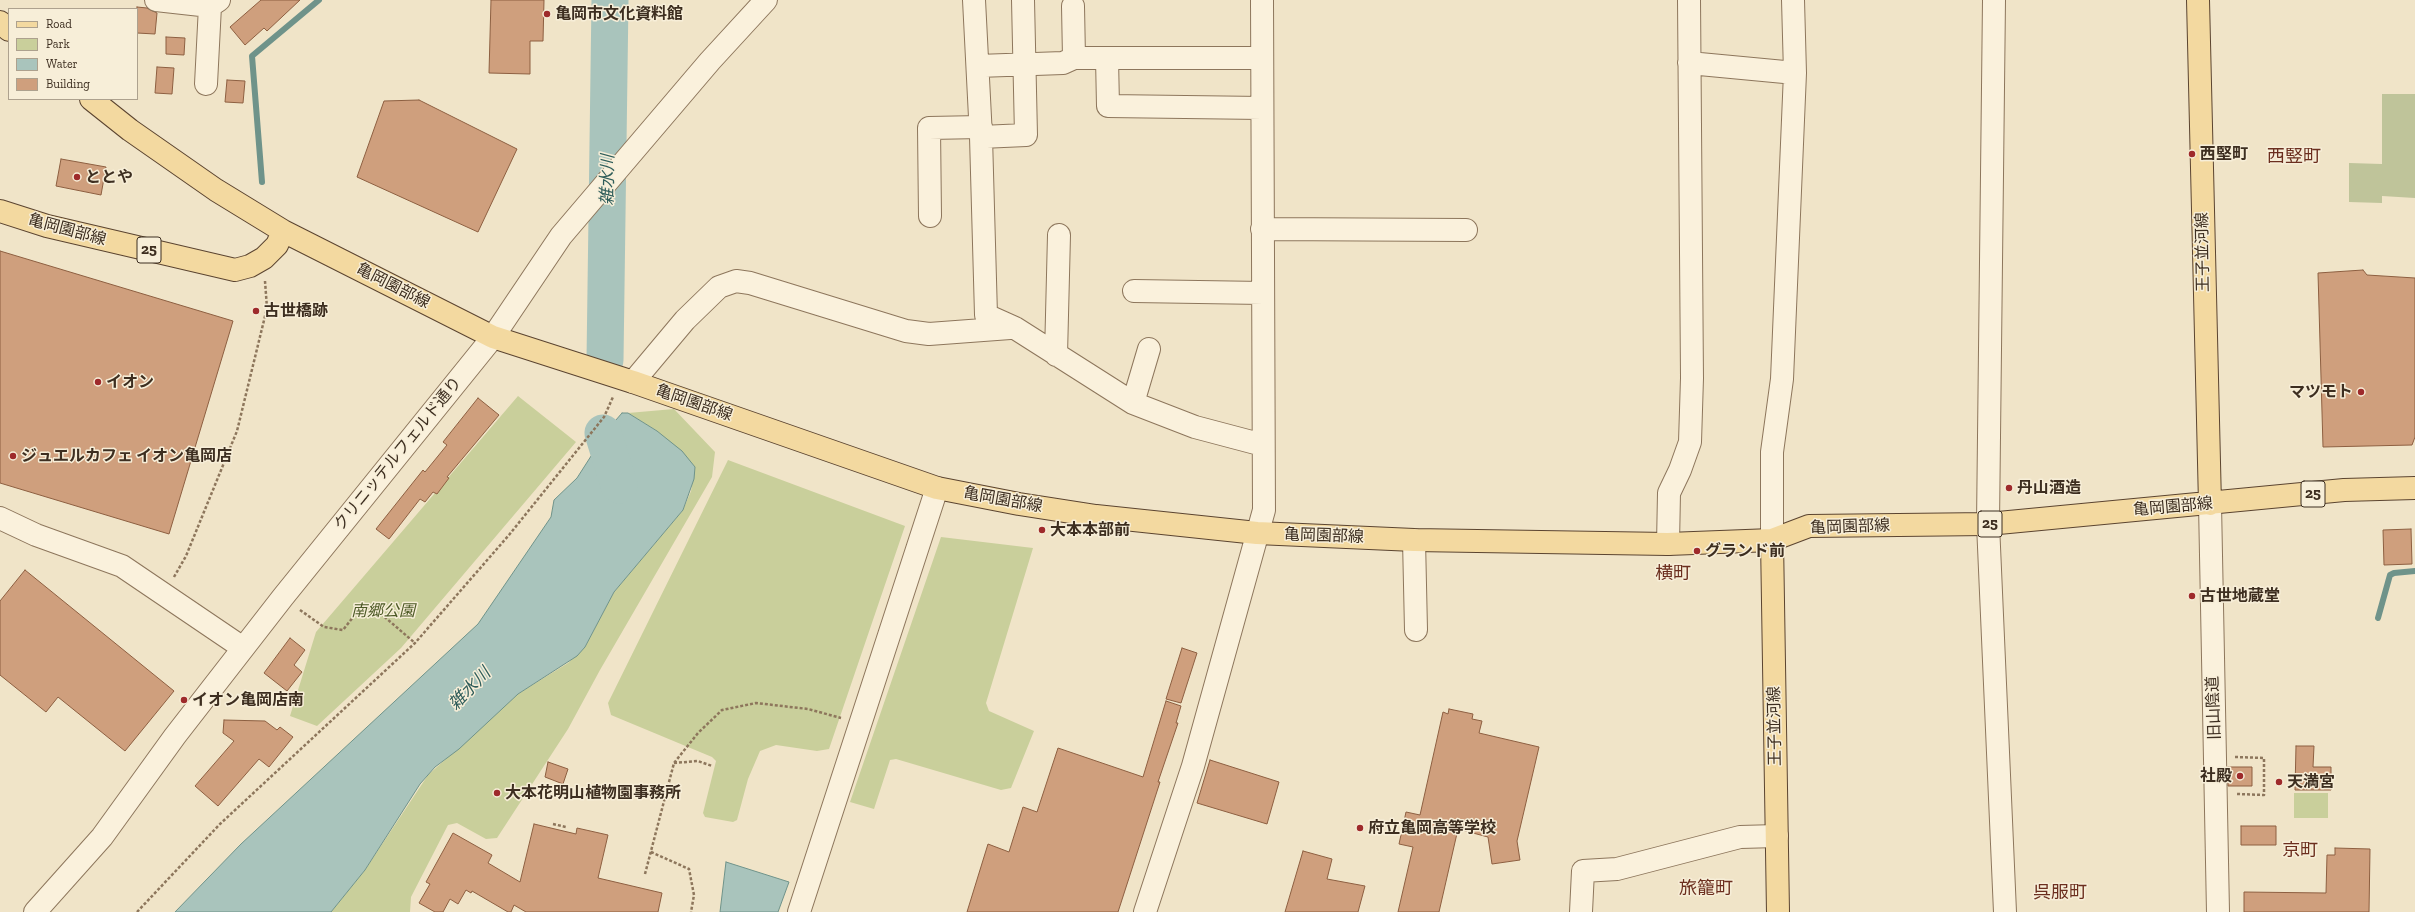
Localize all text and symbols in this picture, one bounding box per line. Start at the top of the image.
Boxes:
place label: 亀岡市文化資料館 [555,4,683,24]
legend [8,8,138,100]
marker: 亀岡市文化資料館 [542,9,552,19]
text: Road [46,17,72,31]
text: Park [46,37,70,51]
text: Water [46,57,78,71]
text: Building [46,77,90,91]
place label: 西堅町 [2200,144,2248,164]
district label: 西竪町 [2267,146,2321,168]
marker: 西堅町 [2187,149,2197,159]
water label: 雑水川 [597,154,619,206]
place label: ととや [85,167,133,187]
marker: ととや [72,172,82,182]
street label: 亀岡園部線 [26,210,108,250]
street label: 王子並河線 [2193,212,2213,292]
road number: 25 [137,237,161,263]
street label: 亀岡園部線 [353,259,433,313]
place label: 古世橋跡 [264,301,328,321]
marker: 古世橋跡 [251,306,261,316]
place label: イオン [106,372,154,392]
street label: クリニッテルフェルド通り [330,373,466,535]
marker: イオン [93,377,103,387]
street label: 亀岡園部線 [653,381,735,425]
place label: マツモト [2289,382,2353,402]
marker: マツモト [2356,387,2366,397]
place label: ジュエルカフェ イオン亀岡店 [21,446,232,466]
marker: ジュエルカフェ イオン亀岡店 [8,451,18,461]
place label: 丹山酒造 [2017,478,2081,498]
road number: 25 [2301,481,2325,507]
marker: 丹山酒造 [2004,483,2014,493]
street label: 亀岡園部線 [962,484,1044,516]
street label: 亀岡園部線 [2132,494,2214,520]
road number: 25 [1978,511,2002,537]
street label: 亀岡園部線 [1810,516,1890,538]
place label: 大本本部前 [1050,520,1130,540]
marker: 大本本部前 [1037,525,1047,535]
street label: 亀岡園部線 [1284,525,1364,547]
place label: グランド前 [1705,541,1785,561]
marker: グランド前 [1692,546,1702,556]
district label: 横町 [1655,563,1691,585]
place label: 古世地蔵堂 [2200,586,2280,606]
marker: 古世地蔵堂 [2187,591,2197,601]
park label: 南郷公園 [351,601,415,621]
water label: 雑水川 [445,664,495,714]
street label: 旧山陰道 [2203,676,2225,740]
street label: 王子並河線 [1765,686,1785,766]
place label: イオン亀岡店南 [192,690,304,710]
marker: イオン亀岡店南 [179,695,189,705]
place label: 社殿 [2200,766,2232,786]
marker: 社殿 [2235,771,2245,781]
place label: 天満宮 [2287,772,2335,792]
marker: 天満宮 [2274,777,2284,787]
place label: 大本花明山植物園事務所 [505,783,681,803]
marker: 大本花明山植物園事務所 [492,788,502,798]
place label: 府立亀岡高等学校 [1368,818,1496,838]
marker: 府立亀岡高等学校 [1355,823,1365,833]
district label: 京町 [2282,840,2318,862]
district label: 旅籠町 [1679,878,1733,900]
district label: 呉服町 [2033,882,2087,904]

